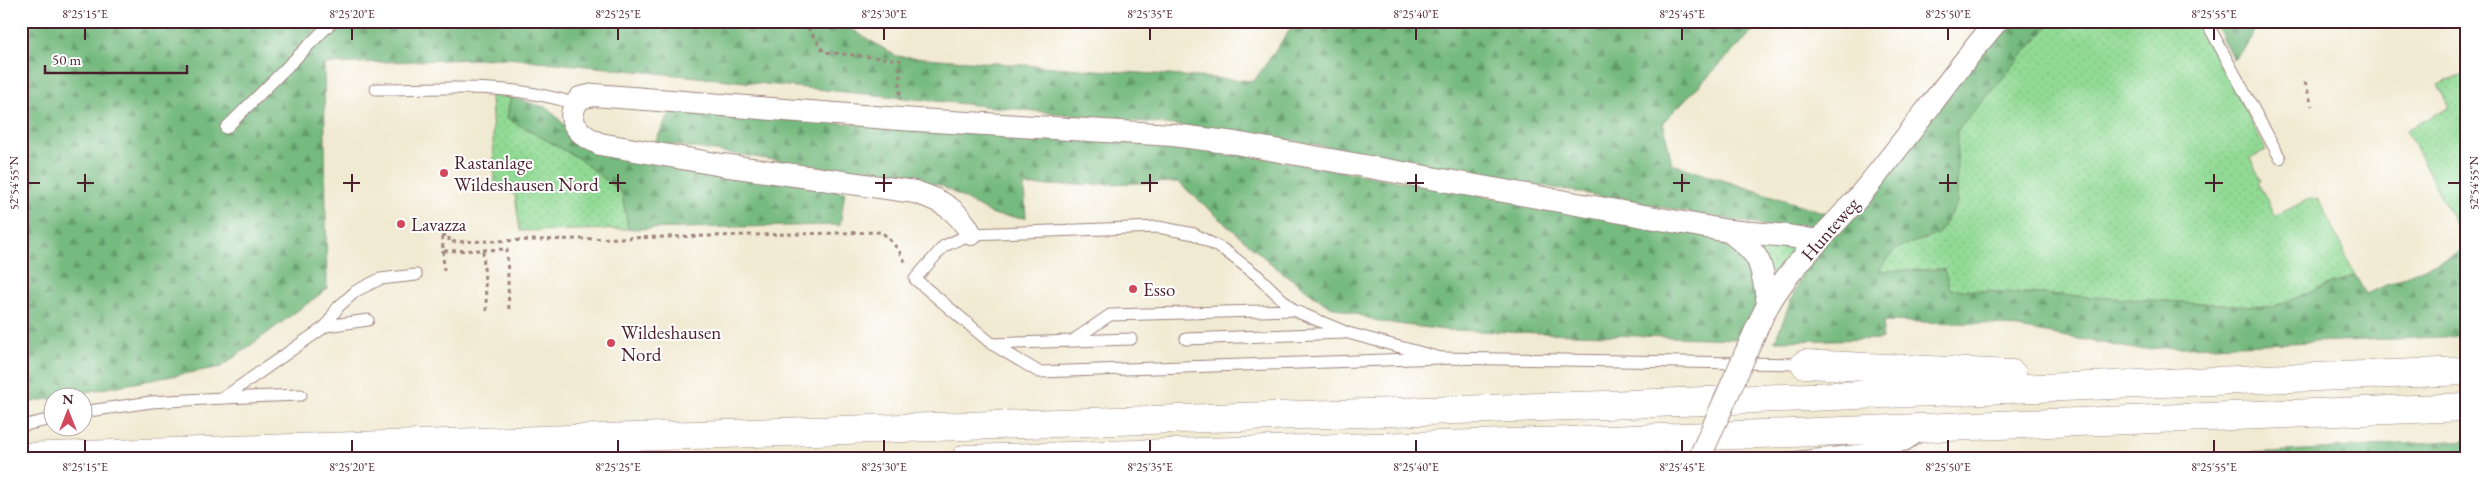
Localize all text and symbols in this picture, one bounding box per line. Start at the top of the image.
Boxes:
text: 8°25'15"E [62,6,108,22]
text: 8°25'20"E [329,6,375,22]
text: 8°25'25"E [595,6,641,22]
text: 8°25'30"E [861,6,907,22]
text: 8°25'35"E [1127,6,1173,22]
text: 8°25'40"E [1393,6,1439,22]
text: 8°25'45"E [1659,6,1705,22]
text: 8°25'50"E [1925,6,1971,22]
text: 8°25'55"E [2191,6,2237,22]
scale bar [45,42,188,74]
text: 50 m [52,50,81,69]
place label: Rastanlage Wildeshausen Nord [454,150,599,197]
text: 52°54'55"N [6,156,22,210]
text: 52°54'55"N [2466,156,2482,210]
marker: Rastanlage Wildeshausen Nord [438,167,450,179]
street label: Hunteweg [1795,191,1865,266]
place label: Lavazza [411,212,467,237]
marker: Lavazza [395,218,407,230]
place label: Esso [1143,277,1175,302]
marker: Esso [1127,283,1139,295]
place label: Wildeshausen Nord [621,320,721,367]
marker: Wildeshausen Nord [605,337,617,349]
north arrow [42,388,92,438]
text: N [62,390,74,408]
text: 8°25'15"E [62,459,108,475]
text: 8°25'20"E [329,459,375,475]
text: 8°25'25"E [595,459,641,475]
text: 8°25'30"E [861,459,907,475]
text: 8°25'35"E [1127,459,1173,475]
text: 8°25'40"E [1393,459,1439,475]
text: 8°25'45"E [1659,459,1705,475]
text: 8°25'50"E [1925,459,1971,475]
text: 8°25'55"E [2191,459,2237,475]

